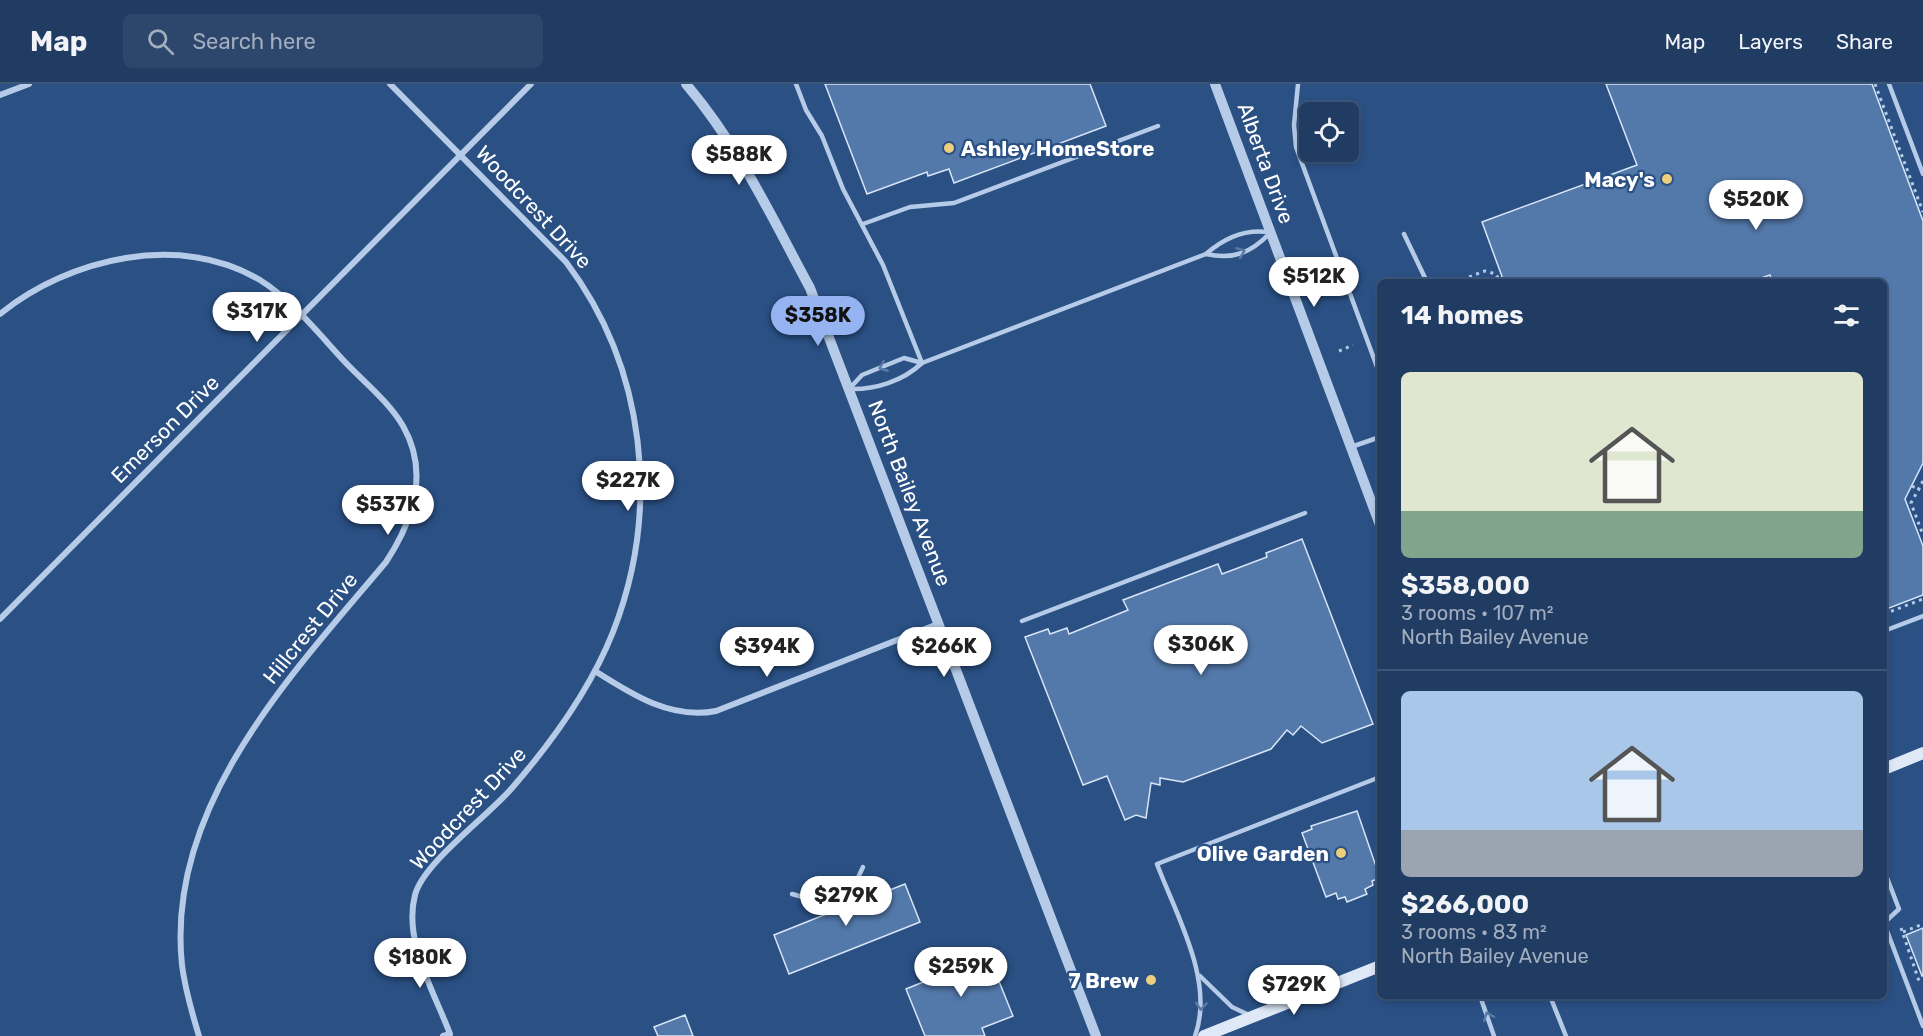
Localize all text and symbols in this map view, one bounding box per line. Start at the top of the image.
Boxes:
search box [123,14,543,68]
text: Map [30,25,87,58]
icon: search [144,25,177,58]
text: Search here [192,28,316,55]
text: Map [1664,29,1705,54]
text: Layers [1738,29,1803,54]
text: Share [1836,29,1893,54]
street label: Alberta Drive [1233,99,1299,227]
map controls [1299,102,1359,162]
button: locate [1299,102,1359,162]
pin: $588K [697,135,781,186]
place label: Ashley HomeStore [961,136,1154,161]
street label: Woodcrest Drive [471,140,597,274]
marker: Ashley HomeStore [942,141,956,155]
text: $588K [706,142,772,166]
place label: Macy's [1584,167,1655,192]
marker: Macy's [1660,172,1674,186]
pin: $520K [1714,180,1798,231]
text: $520K [1723,187,1789,211]
one-way arrow [1235,247,1246,259]
pin: $512K [1272,257,1356,308]
text: $512K [1283,264,1345,288]
pin: $317K [215,292,299,343]
pin: $358K [776,296,860,347]
text: $317K [227,299,287,323]
icon: filters [1830,299,1863,332]
text: 14 homes [1401,300,1524,331]
text: $358K [785,303,851,327]
one-way arrow [878,360,889,372]
street label: Emerson Drive [106,370,224,488]
street label: North Bailey Avenue [863,397,957,589]
icon: home [1578,411,1686,519]
pin: $227K [586,461,670,512]
text: $227K [596,468,660,492]
pin: $537K [346,485,430,536]
text: $537K [356,492,420,516]
street label: Hillcrest Drive [257,567,363,689]
text: $358,000 [1401,570,1530,601]
text: 3 rooms · 107 m² [1401,601,1554,625]
pin: $306K [1159,625,1243,676]
text: North Bailey Avenue [1401,625,1589,649]
pin: $394K [725,627,809,678]
pin: $266K [902,627,986,678]
text: $306K [1168,632,1234,656]
text: $394K [734,634,800,658]
text: $266K [911,634,977,658]
icon: home [1578,730,1686,838]
street label: Woodcrest Drive [405,741,531,875]
place label: Olive Garden [1197,841,1329,866]
marker: Olive Garden [1334,846,1348,860]
pin: $279K [804,876,888,927]
text: $279K [814,883,878,907]
text: $266,000 [1401,889,1529,920]
text: 3 rooms · 83 m² [1401,920,1547,944]
pin: $180K [378,938,462,989]
text: North Bailey Avenue [1401,944,1589,968]
text: $180K [388,945,452,969]
pin: $259K [919,947,1003,998]
text: $259K [928,954,994,978]
pin: $729K [1252,965,1336,1016]
place label: 7 Brew [1069,968,1139,993]
text: $729K [1262,972,1326,996]
marker: 7 Brew [1144,973,1158,987]
one-way arrow [1195,1002,1208,1011]
one-way arrow [1482,1011,1495,1022]

